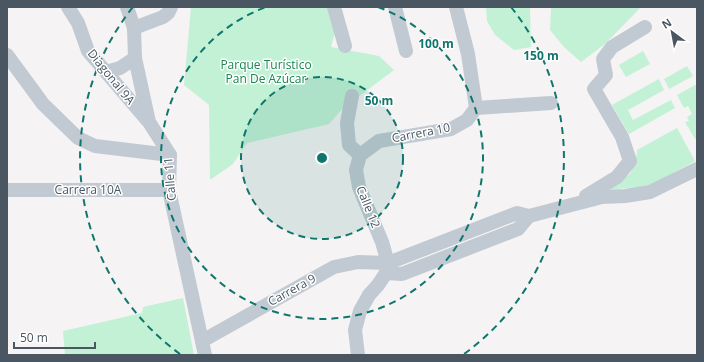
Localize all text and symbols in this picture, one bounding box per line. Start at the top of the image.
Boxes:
north arrow [652,12,692,52]
text: N [659,14,674,32]
text: 100 m [418,35,454,52]
street label: Diagonal 9A [84,45,139,108]
text: 150 m [523,47,559,64]
park label: Parque Turístico Pan De Azúcar [220,56,312,87]
text: 50 m [365,92,393,109]
street label: Carrera 10 [390,118,452,146]
centre of rings [315,151,329,165]
street label: Calle 11 [159,156,180,202]
street label: Carrera 10A [55,181,122,198]
street label: Calle 12 [352,183,385,230]
street label: Carrera 9 [265,269,319,310]
scale bar [14,324,95,350]
text: 50 m [20,329,48,346]

